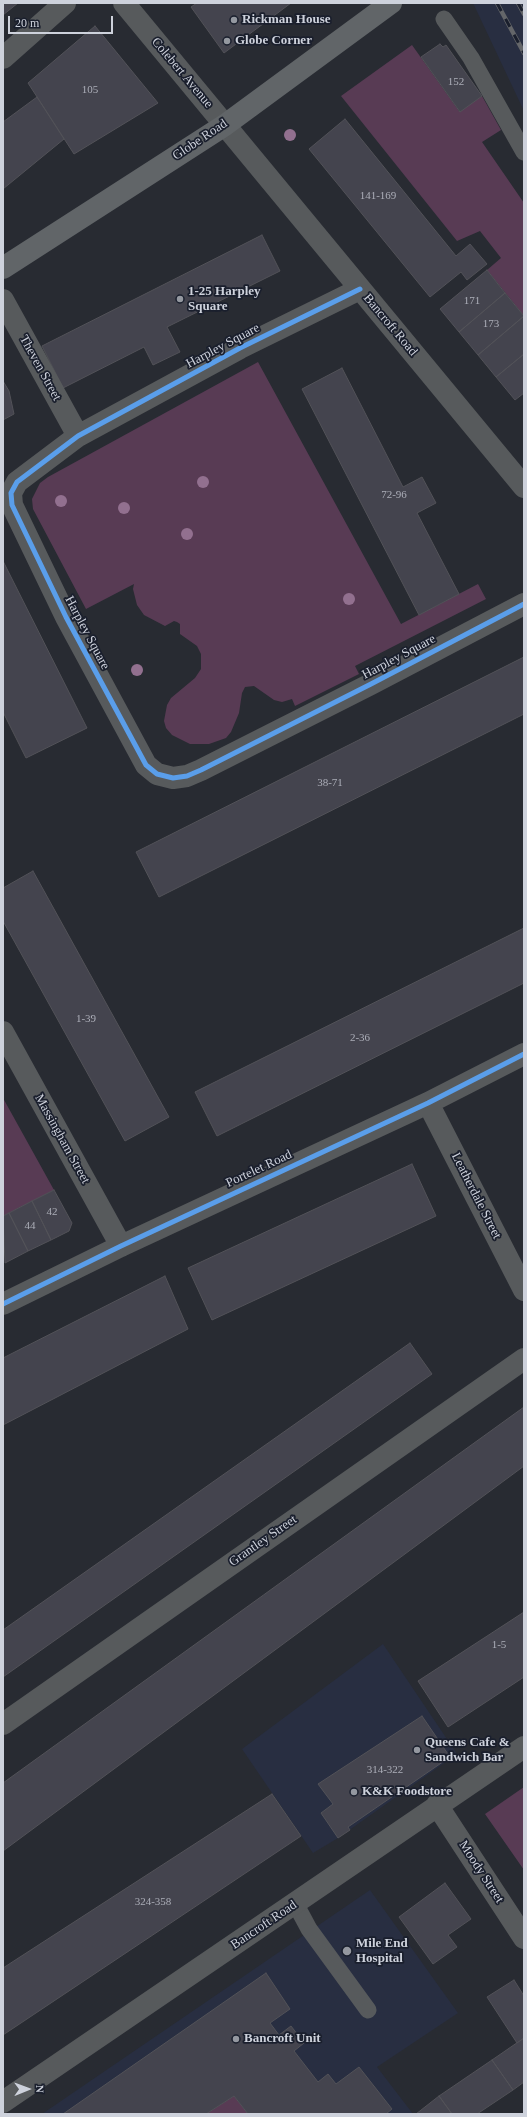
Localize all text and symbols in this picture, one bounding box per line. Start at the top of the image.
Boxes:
scale bar [10,8,115,34]
place label: Rickman House [242,12,330,28]
marker: Rickman House [229,15,239,25]
text: 20 m [15,16,39,30]
place label: Globe Corner [235,33,312,49]
street label: Colebert Avenue [148,34,216,112]
marker: Globe Corner [222,36,232,46]
house number: 152 [448,75,464,89]
house number: 105 [82,83,98,97]
street label: Globe Road [170,116,230,164]
house number: 141-169 [360,189,396,203]
place label: 1-25 Harpley Square [188,284,261,315]
street label: Bancroft Road [360,291,420,359]
marker: 1-25 Harpley Square [175,294,185,304]
house number: 171 [464,294,480,308]
house number: 173 [483,317,499,331]
street label: Harpley Square [183,320,263,372]
street label: Theven Street [16,332,64,404]
house number: 72-96 [381,488,407,502]
street label: Harpley Square [61,593,113,673]
street label: Harpley Square [359,631,439,683]
house number: 38-71 [317,776,343,790]
house number: 1-39 [76,1012,96,1026]
house number: 2-36 [350,1031,370,1045]
street label: Massingham Street [31,1091,93,1187]
street label: Portelet Road [223,1147,295,1191]
street label: Leatherdale Street [448,1150,504,1242]
house number: 42 [46,1205,58,1219]
house number: 44 [24,1219,36,1233]
street label: Grantley Street [226,1512,300,1570]
house number: 1-5 [492,1638,506,1652]
place label: Queens Cafe & Sandwich Bar [425,1735,509,1766]
marker: Queens Cafe & Sandwich Bar [412,1745,422,1755]
house number: 314-322 [367,1763,403,1777]
place label: K&K Foodstore [362,1784,452,1800]
marker: K&K Foodstore [349,1787,359,1797]
street label: Moody Street [455,1838,507,1906]
house number: 324-358 [135,1895,171,1909]
street label: Bancroft Road [228,1897,300,1953]
place label: Mile End Hospital [356,1936,408,1967]
marker: Mile End Hospital [341,1945,353,1957]
place label: Bancroft Unit [244,2031,321,2047]
marker: Bancroft Unit [231,2034,241,2044]
north arrow [8,2069,48,2109]
text: N [34,2085,46,2093]

